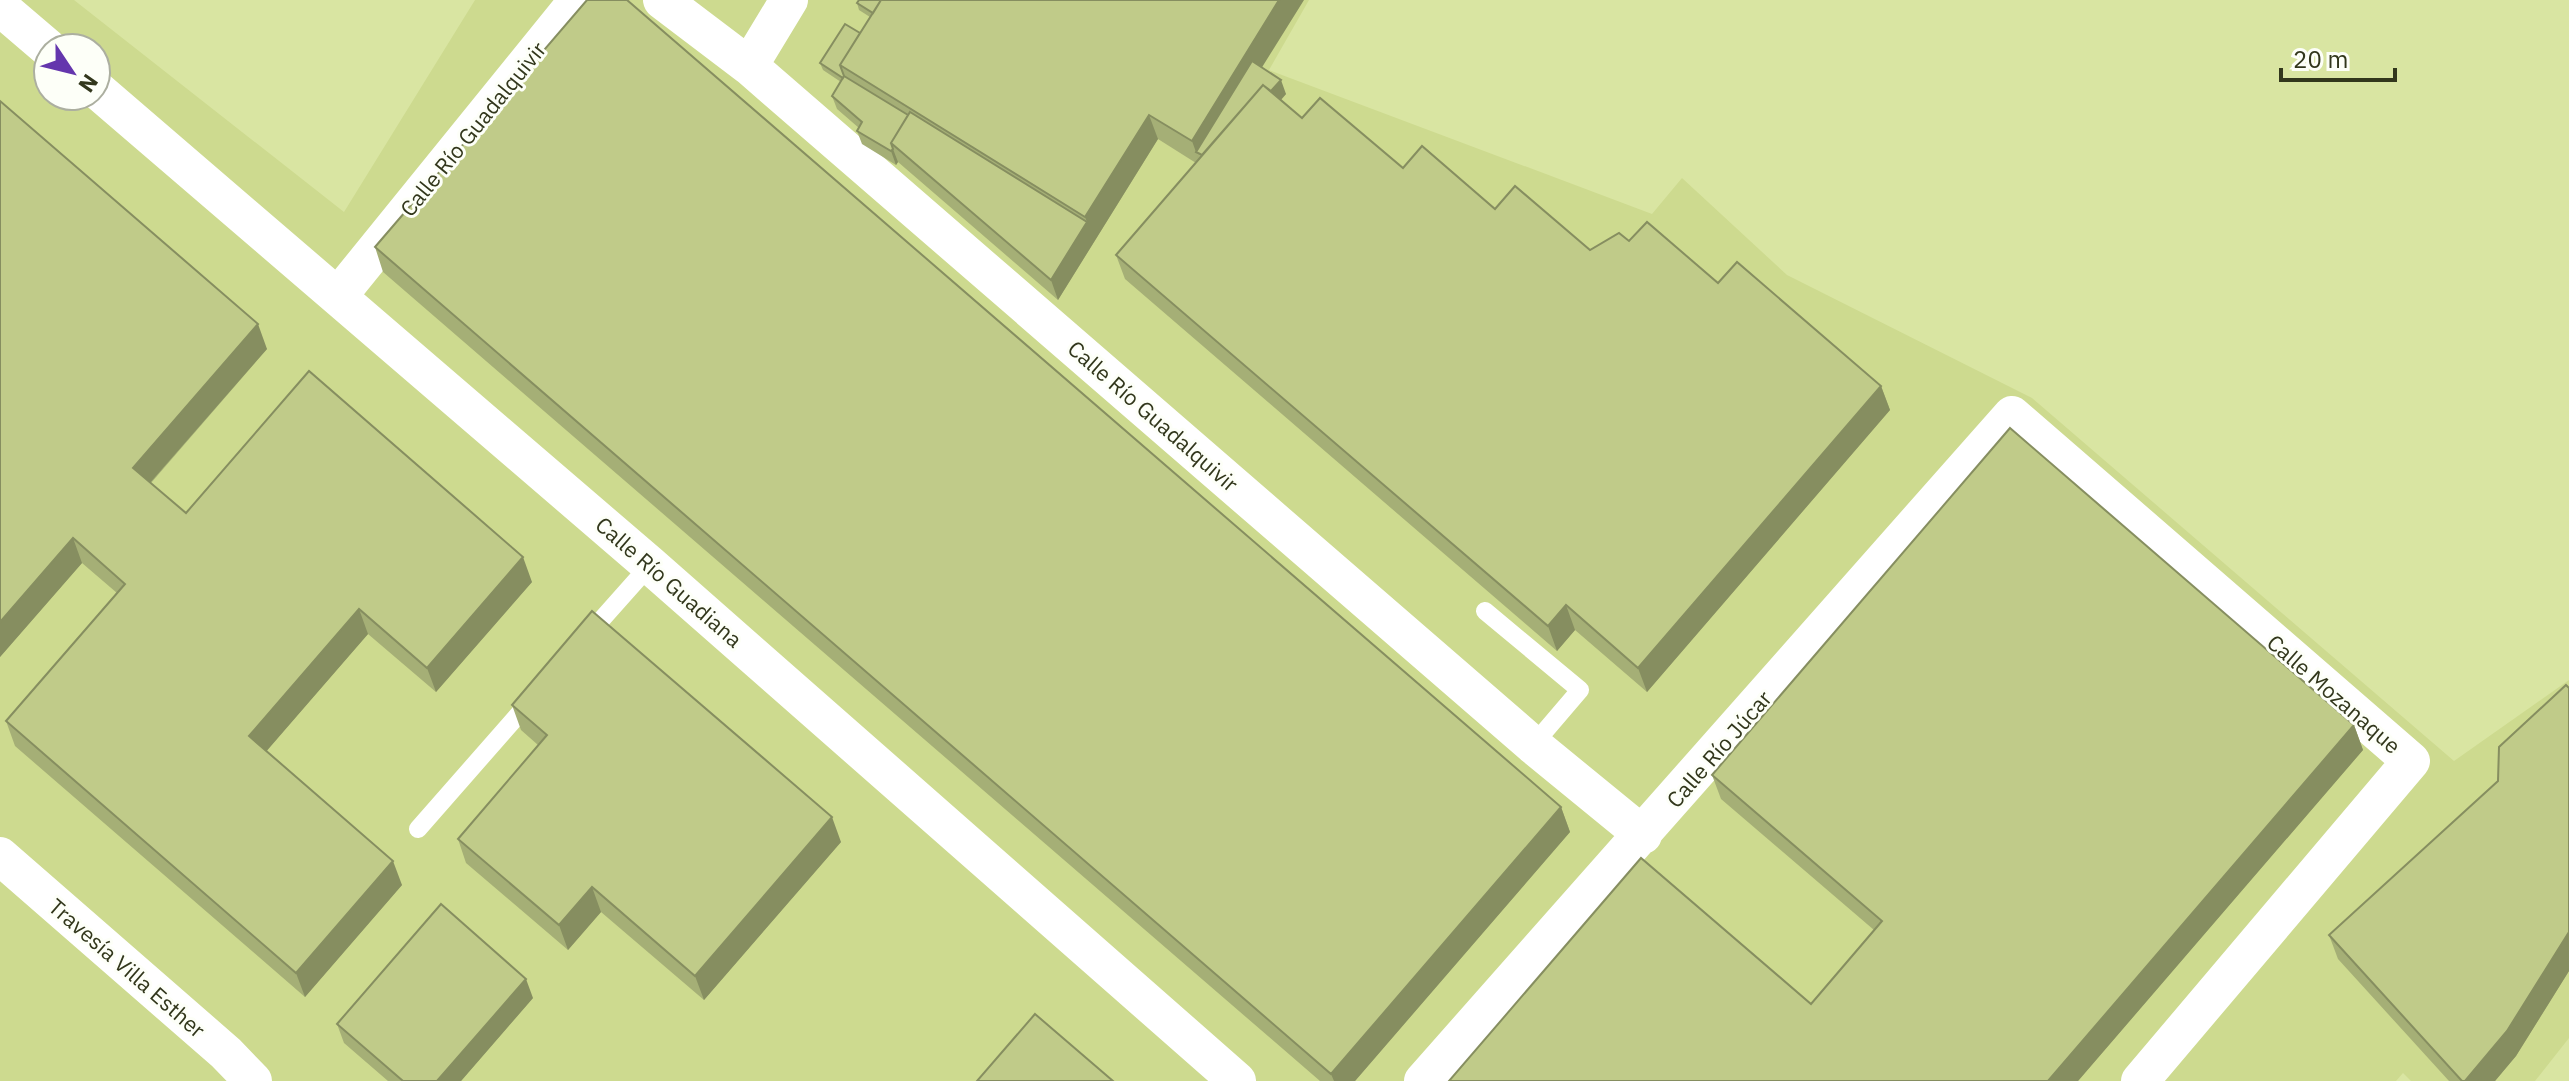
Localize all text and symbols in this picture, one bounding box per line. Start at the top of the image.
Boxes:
north arrow [32,32,112,112]
scale bar [2281,32,2395,82]
street label: Calle Río Guadalquivir [393,35,552,222]
text: 20 m [2293,43,2348,75]
text: N [72,69,105,99]
street label: Calle Río Guadalquivir [1062,334,1245,498]
street label: Calle Río Guadiana [590,510,749,654]
street label: Calle Mozanaque [2261,628,2407,760]
street label: Calle Río Júcar [1660,684,1778,813]
street label: Travesía Villa Esther [43,892,212,1044]

